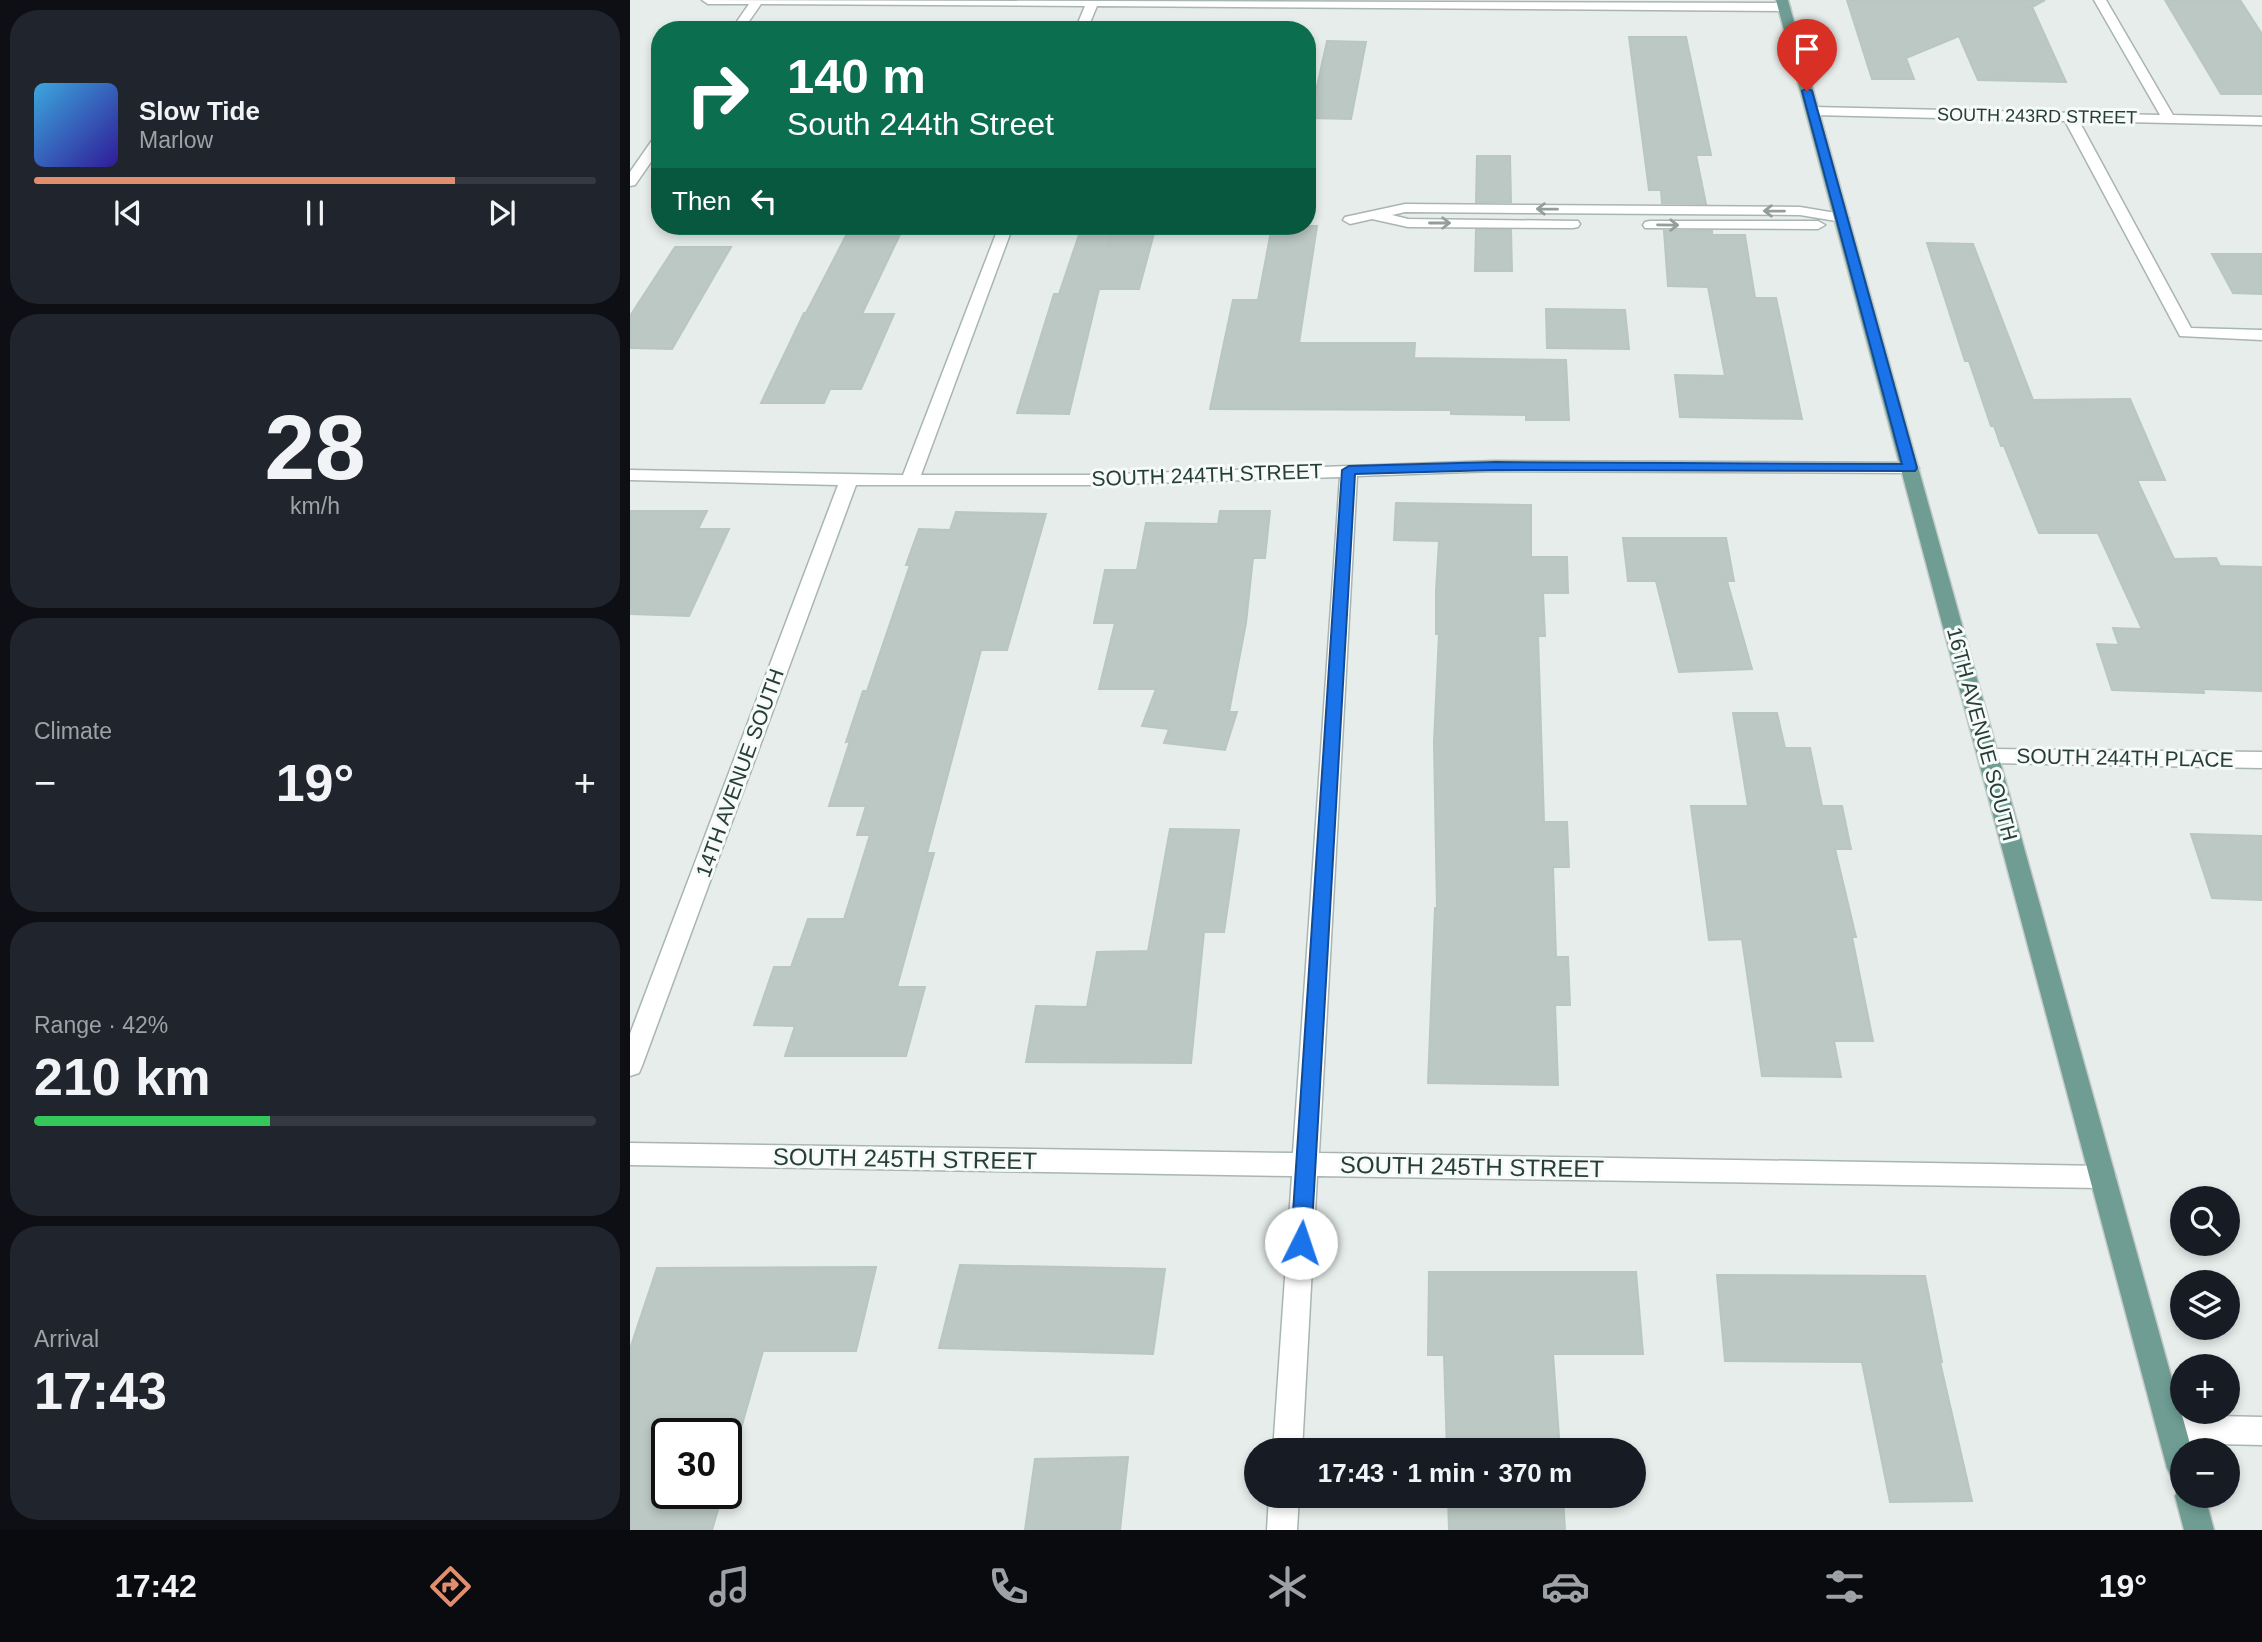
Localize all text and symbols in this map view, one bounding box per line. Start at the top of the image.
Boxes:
pin [1777,19,1837,91]
icon: arrive [1788,30,1826,68]
icon: right [672,49,763,140]
text: 140 m [787,49,926,103]
text: Slow Tide [139,96,260,126]
street label: SOUTH 243RD STREET [1937,104,2137,128]
text: South 244th Street [787,106,1054,142]
text: Marlow [139,127,213,153]
icon: left [745,182,783,220]
text: Then [672,186,731,216]
icon: previous [109,194,147,232]
icon: pause [296,194,334,232]
icon: next [483,194,521,232]
one-way arrow [1535,202,1558,216]
one-way arrow [1763,204,1786,218]
one-way arrow [1428,216,1451,230]
one-way arrow [1656,218,1679,232]
text: 28 [264,397,366,498]
street label: SOUTH 244TH STREET [1091,459,1323,490]
text: km/h [290,493,340,519]
street label: 16TH AVENUE SOUTH [1943,625,2022,843]
street label: 14TH AVENUE SOUTH [691,665,788,880]
text: Climate [34,718,112,744]
street label: SOUTH 244TH PLACE [2016,744,2234,771]
text: 19° [276,754,354,812]
text: − [34,762,56,804]
text: + [574,762,596,804]
text: Range · 42% [34,1012,168,1038]
text: 210 km [34,1048,210,1106]
street label: SOUTH 245TH STREET [773,1143,1038,1174]
street label: SOUTH 245TH STREET [1340,1151,1605,1182]
map controls [2170,1186,2240,1508]
button: search [2170,1186,2240,1256]
position arrow [1264,1206,1338,1280]
button: layers [2170,1270,2240,1340]
text: Arrival [34,1326,99,1352]
button: + [2170,1354,2240,1424]
text: 17:43 [34,1362,167,1420]
speed limit sign: 30 [651,1418,742,1509]
button: − [2170,1438,2240,1508]
text: 17:43 · 1 min · 370 m [1318,1458,1572,1488]
icon: directions [426,1562,475,1611]
icon: music [705,1562,754,1611]
icon: phone [984,1562,1033,1611]
icon: climate [1263,1562,1312,1611]
icon: car [1541,1562,1590,1611]
icon: filters [1820,1562,1869,1611]
text: 17:42 [115,1568,197,1604]
text: 19° [2099,1568,2147,1604]

